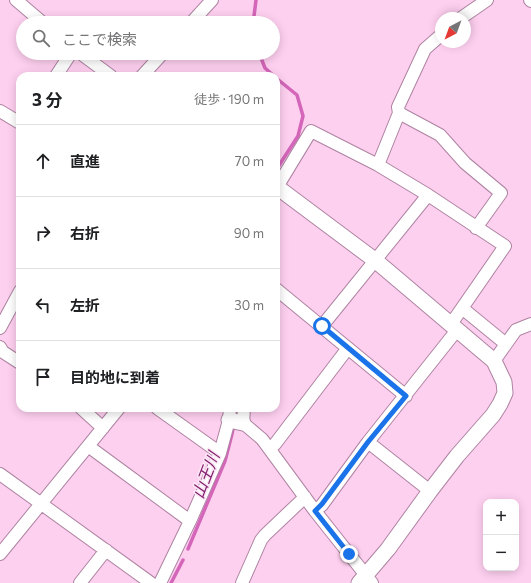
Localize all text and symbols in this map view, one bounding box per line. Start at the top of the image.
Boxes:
north arrow [435,12,471,48]
search box [16,16,280,60]
icon: search [30,27,52,49]
text: ここで検索 [62,30,137,48]
text: 3 分 [32,89,62,110]
text: 徒歩 · 190 m [194,91,264,107]
icon: ahead [32,150,54,172]
text: 直進 [70,152,100,170]
text: 70 m [235,153,264,169]
icon: right [32,222,54,244]
text: 右折 [70,224,100,242]
text: 90 m [234,225,264,241]
icon: left [32,294,54,316]
text: 左折 [70,296,100,314]
text: 30 m [234,297,264,313]
route start [313,317,331,335]
icon: arrive [32,366,54,388]
text: 目的地に到着 [70,368,160,386]
water label: 山王川 [188,447,223,501]
map controls [483,499,519,571]
button: + [483,499,519,535]
button: − [483,535,519,571]
route end [340,545,358,563]

